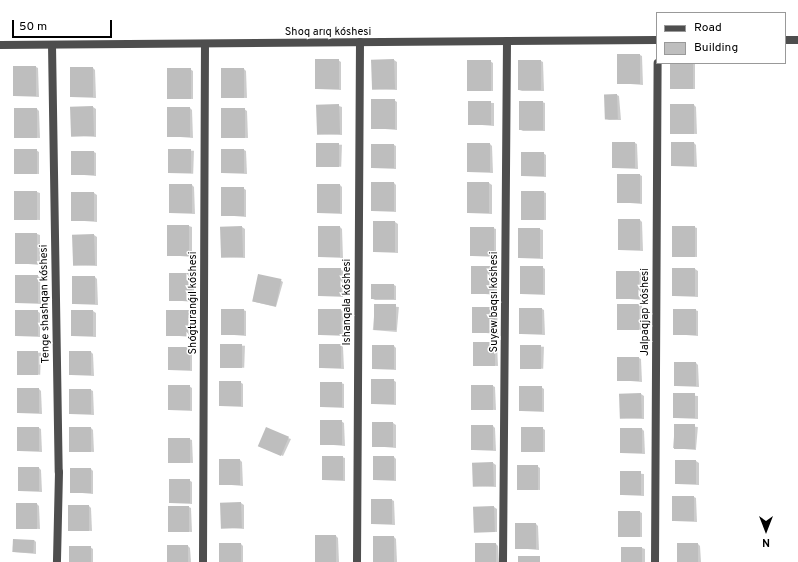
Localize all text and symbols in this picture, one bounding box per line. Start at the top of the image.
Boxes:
scale bar [14,12,114,38]
legend [656,12,786,64]
text: 50 m [19,19,47,35]
text: Road [694,20,722,36]
street label: Shoq arıq kóshesi [285,25,371,39]
text: Building [694,40,738,56]
street label: Tenge shashqan kóshesi [37,244,53,364]
street label: Shógturanǵıl kóshesi [186,252,200,354]
street label: Suyew baqsı kóshesi [487,252,501,352]
street label: Ishanqala kóshesi [340,259,354,345]
street label: Jalpaqjap kóshesi [638,268,652,356]
north arrow [746,510,786,550]
text: N [762,535,770,549]

